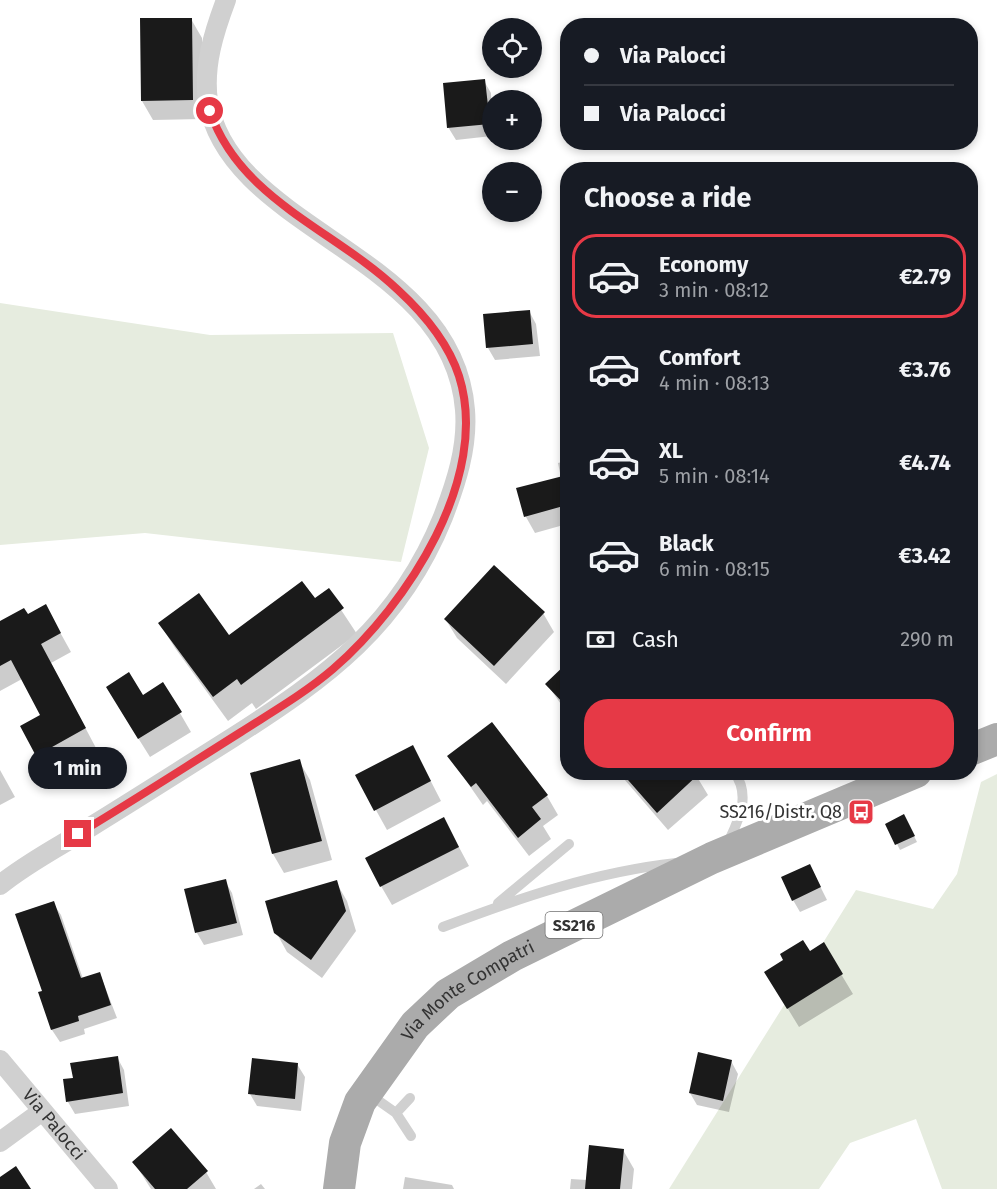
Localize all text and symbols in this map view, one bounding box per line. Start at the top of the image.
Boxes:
map controls [482,18,542,222]
button: locate [482,18,542,78]
text: Via Palocci [620,42,726,69]
button: + [482,90,542,150]
route start [196,97,223,124]
text: Via Palocci [620,100,726,127]
button: − [482,162,542,222]
text: Choose a ride [584,182,751,214]
icon: car [587,249,641,303]
text: Economy [659,251,748,278]
text: €2.79 [899,263,951,290]
text: 3 min · 08:12 [659,278,769,302]
icon: car [587,342,641,396]
text: Comfort [659,344,740,371]
text: €3.76 [899,356,951,383]
text: 4 min · 08:13 [659,371,770,395]
icon: car [587,435,641,489]
text: XL [659,437,683,464]
text: €4.74 [899,449,951,476]
text: 5 min · 08:14 [659,464,770,488]
icon: car [587,528,641,582]
text: Black [659,530,714,557]
text: €3.42 [898,542,951,569]
text: 6 min · 08:15 [659,557,770,581]
icon: cash [584,623,617,656]
text: Cash [632,626,679,653]
text: 290 m [900,627,954,651]
button: Confirm [584,699,954,768]
callout: 1 min [28,747,128,789]
text: 1 min [53,756,102,780]
bus stop icon: SS216/Distr. Q8 [846,797,876,827]
place label: SS216/Distr. Q8 [719,801,842,823]
route end [64,820,91,847]
road number: SS216 [546,912,602,938]
street label: Via Monte Compatri [396,936,538,1045]
street label: Via Palocci [18,1084,90,1165]

